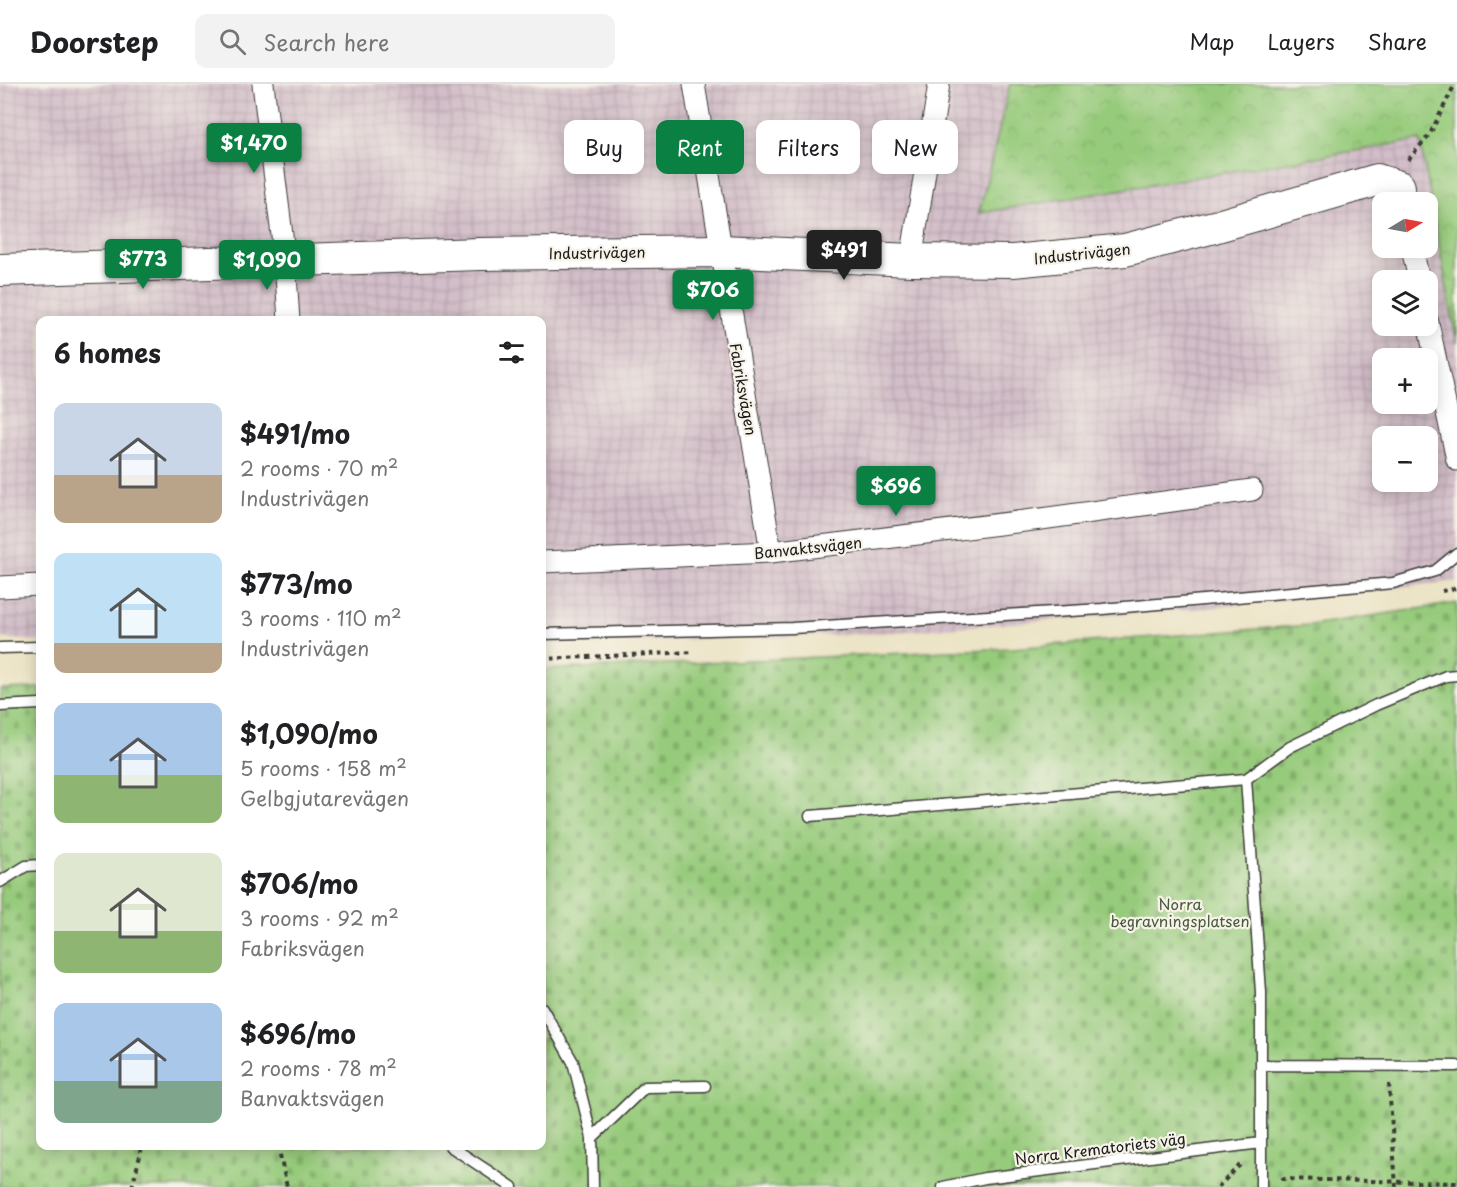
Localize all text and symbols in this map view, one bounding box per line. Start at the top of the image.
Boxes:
search box [195,14,615,68]
text: Doorstep [30,20,159,63]
icon: search [216,25,249,58]
text: Search here [264,25,389,58]
text: Map [1190,25,1234,57]
text: Layers [1267,25,1335,57]
text: Share [1368,25,1427,57]
chip: Buy [564,120,644,174]
chip: Rent [656,120,744,174]
chip: Filters [756,120,860,174]
chip: New [872,120,958,174]
pin: $1,470 [205,123,303,174]
text: $1,470 [221,127,287,157]
north arrow [1372,192,1438,258]
map controls [1372,192,1438,492]
pin: $491 [808,230,880,281]
text: $491 [821,234,867,264]
street label: Industrivägen [1033,236,1131,270]
pin: $773 [107,239,179,290]
pin: $1,090 [218,240,316,291]
street label: Industrivägen [548,240,646,264]
text: $773 [119,243,167,273]
text: $1,090 [233,244,301,274]
pin: $706 [677,270,749,321]
button: layers [1372,270,1438,336]
text: $706 [687,274,739,304]
text: 6 homes [54,333,161,372]
icon: filters [495,336,528,369]
street label: Fabriksvägen [725,341,763,437]
button: + [1372,348,1438,414]
text: $491/mo [240,414,350,453]
button: − [1372,426,1438,492]
icon: home [102,427,174,499]
text: 2 rooms · 70 m² [240,453,398,483]
pin: $696 [860,466,932,517]
text: $696 [870,470,922,500]
text: Industrivägen [240,483,369,513]
street label: Banvaktsvägen [753,530,863,564]
text: $773/mo [240,564,352,603]
icon: home [102,577,174,649]
text: 3 rooms · 110 m² [240,603,402,633]
text: Industrivägen [240,633,369,663]
text: $1,090/mo [240,714,378,753]
icon: home [102,727,174,799]
text: 5 rooms · 158 m² [240,753,407,783]
text: Gelbgjutarevägen [240,783,409,813]
text: $706/mo [240,864,358,903]
icon: home [102,877,174,949]
park label: Norra begravningsplatsen [1111,892,1249,932]
text: 3 rooms · 92 m² [240,903,399,933]
text: Fabriksvägen [240,933,365,963]
text: $696/mo [240,1014,356,1053]
icon: home [102,1027,174,1099]
text: 2 rooms · 78 m² [240,1053,397,1083]
text: Banvaktsvägen [240,1083,385,1113]
street label: Norra Krematoriets väg [1013,1126,1187,1170]

